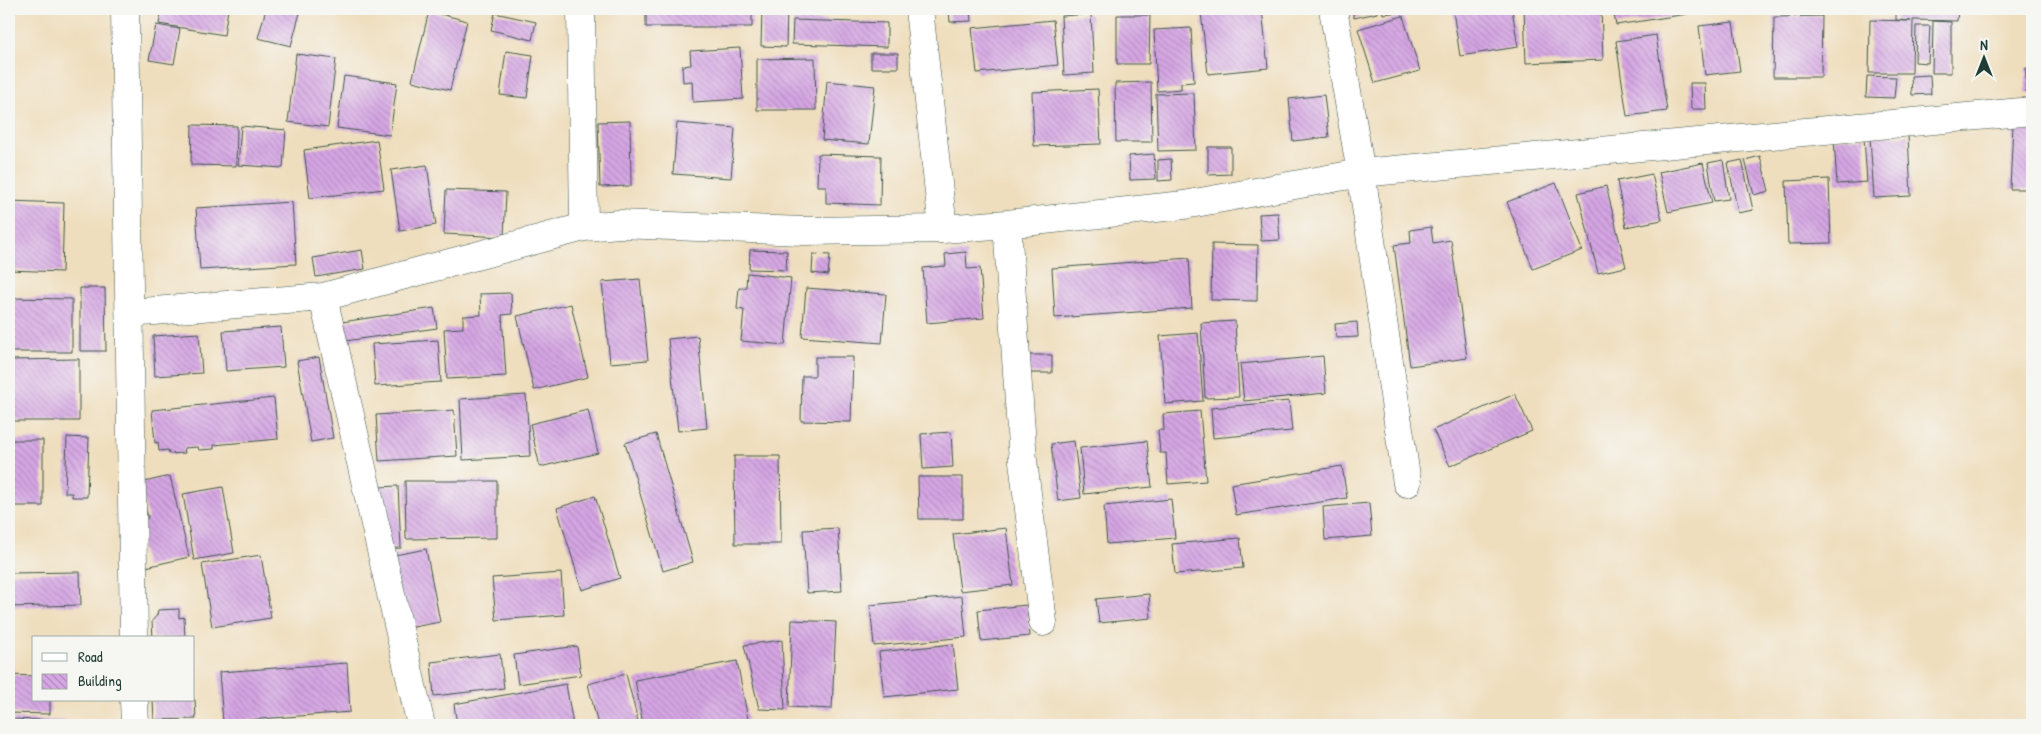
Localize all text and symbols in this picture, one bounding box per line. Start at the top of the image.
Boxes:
north arrow [1958,32,2008,82]
text: N [1980,35,1988,54]
legend [32,636,195,702]
text: Road [78,646,103,667]
text: Building [78,670,122,691]

